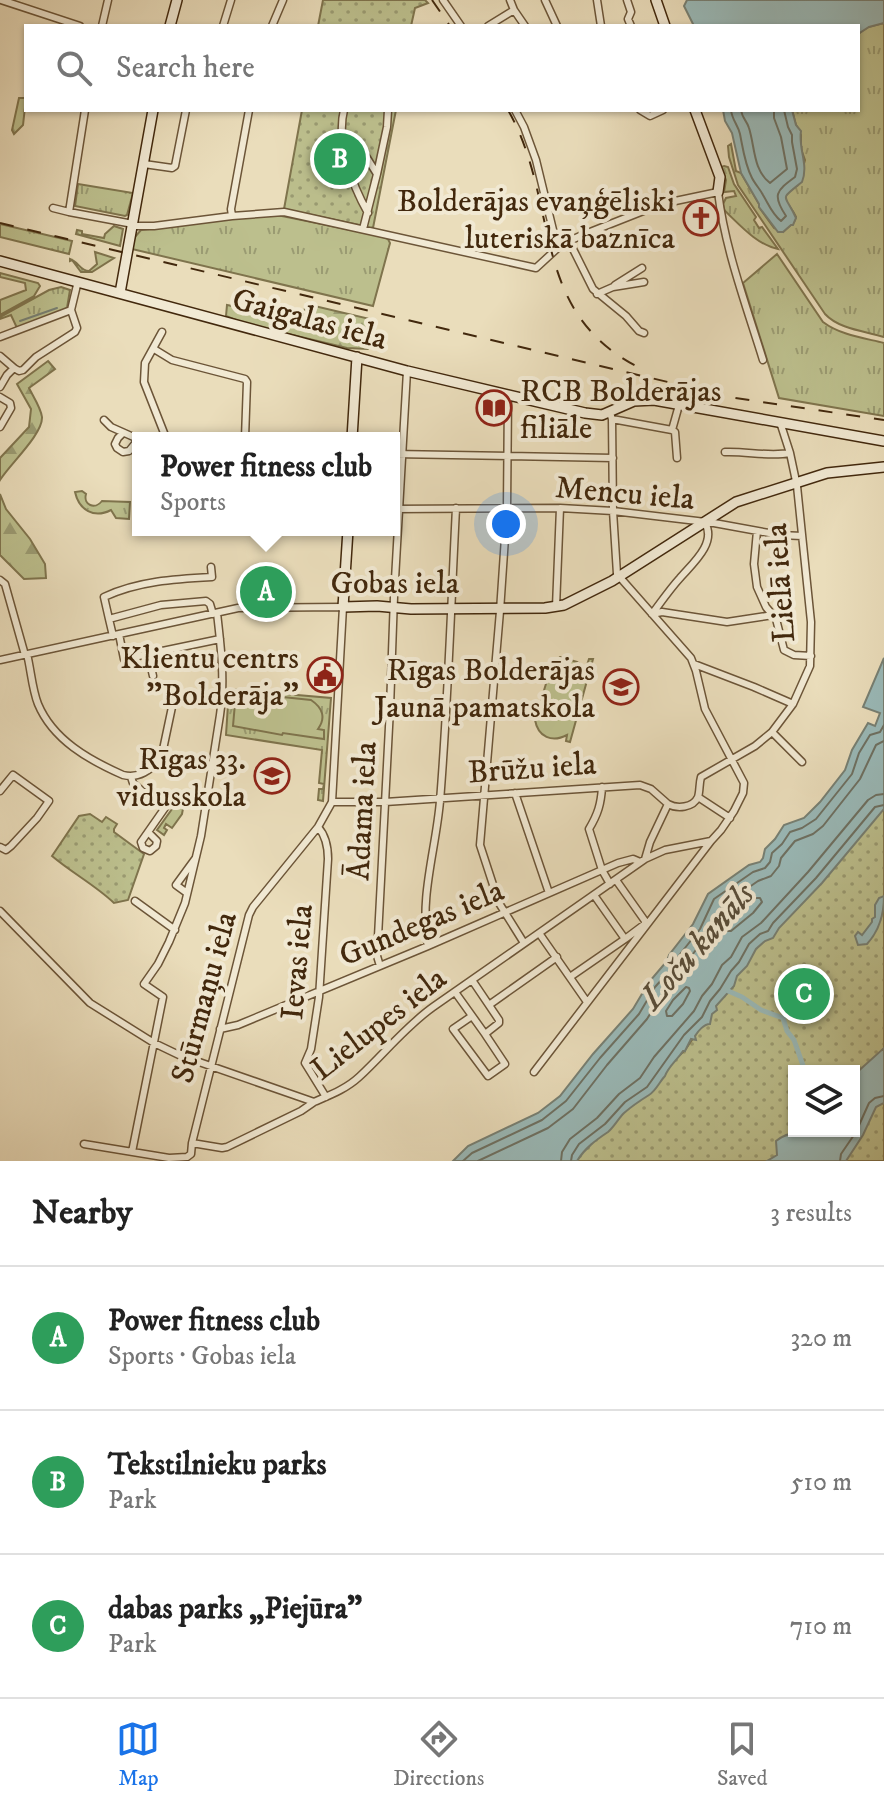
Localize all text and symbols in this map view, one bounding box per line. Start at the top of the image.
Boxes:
search box [24,24,860,112]
icon: search [52,46,96,90]
text: Search here [116,50,255,87]
pin: B [314,129,366,189]
place label: Bolderājas evaņģēliski luteriskā baznīca [397,182,675,259]
church icon: Bolderājas evaņģēliski luteriskā baznīca [682,199,720,237]
street label: Gaigalas iela [228,280,392,360]
place label: RCB Bolderājas filiāle [520,372,721,449]
library icon: RCB Bolderājas filiāle [475,389,513,427]
popup [132,432,400,536]
text: Power fitness club [160,449,372,486]
street label: Mencu iela [554,468,696,520]
text: Sports [160,486,226,519]
your location [486,504,526,544]
street label: Lielā iela [757,522,805,644]
pin: A [240,562,292,622]
street label: Gobas iela [331,564,460,604]
place label: Klientu centrs "Bolderāja" [120,639,299,716]
place label: Rīgas Bolderājas Jaunā pamatskola [371,651,595,728]
public building icon: Klientu centrs "Bolderāja" [306,656,344,694]
school or university icon: Rīgas Bolderājas Jaunā pamatskola [602,668,640,706]
place label: Rīgas 33. vidusskola [116,740,246,817]
street label: Ādama iela [339,740,387,882]
street label: Brūžu iela [467,745,598,793]
school or university icon: Rīgas 33. vidusskola [253,757,291,795]
street label: Gundegas iela [333,871,511,976]
water label: Loču kanāls [630,874,764,1020]
street label: Ievas iela [273,902,323,1022]
street label: Stūrmaņu iela [163,907,247,1088]
street label: Lielupes iela [303,959,455,1090]
pin: C [778,964,830,1024]
map controls [788,1065,860,1137]
button: layers [788,1065,860,1137]
text: Nearby [32,1192,133,1234]
text: 3 results [770,1197,852,1230]
text: Power fitness club [108,1303,320,1340]
text: A [50,1322,66,1355]
text: 320 m [790,1322,852,1355]
text: Sports · Gobas iela [108,1340,296,1373]
text: Tekstilnieku parks [108,1447,327,1484]
text: B [50,1466,66,1499]
text: 510 m [791,1466,852,1499]
text: Park [108,1484,157,1517]
text: dabas parks „Piejūra” [108,1591,362,1628]
text: C [49,1610,67,1643]
text: 710 m [790,1610,852,1643]
text: Park [108,1628,157,1661]
tab: Map [116,1717,160,1792]
tab: Directions [393,1717,484,1792]
tab: Saved [717,1717,768,1792]

